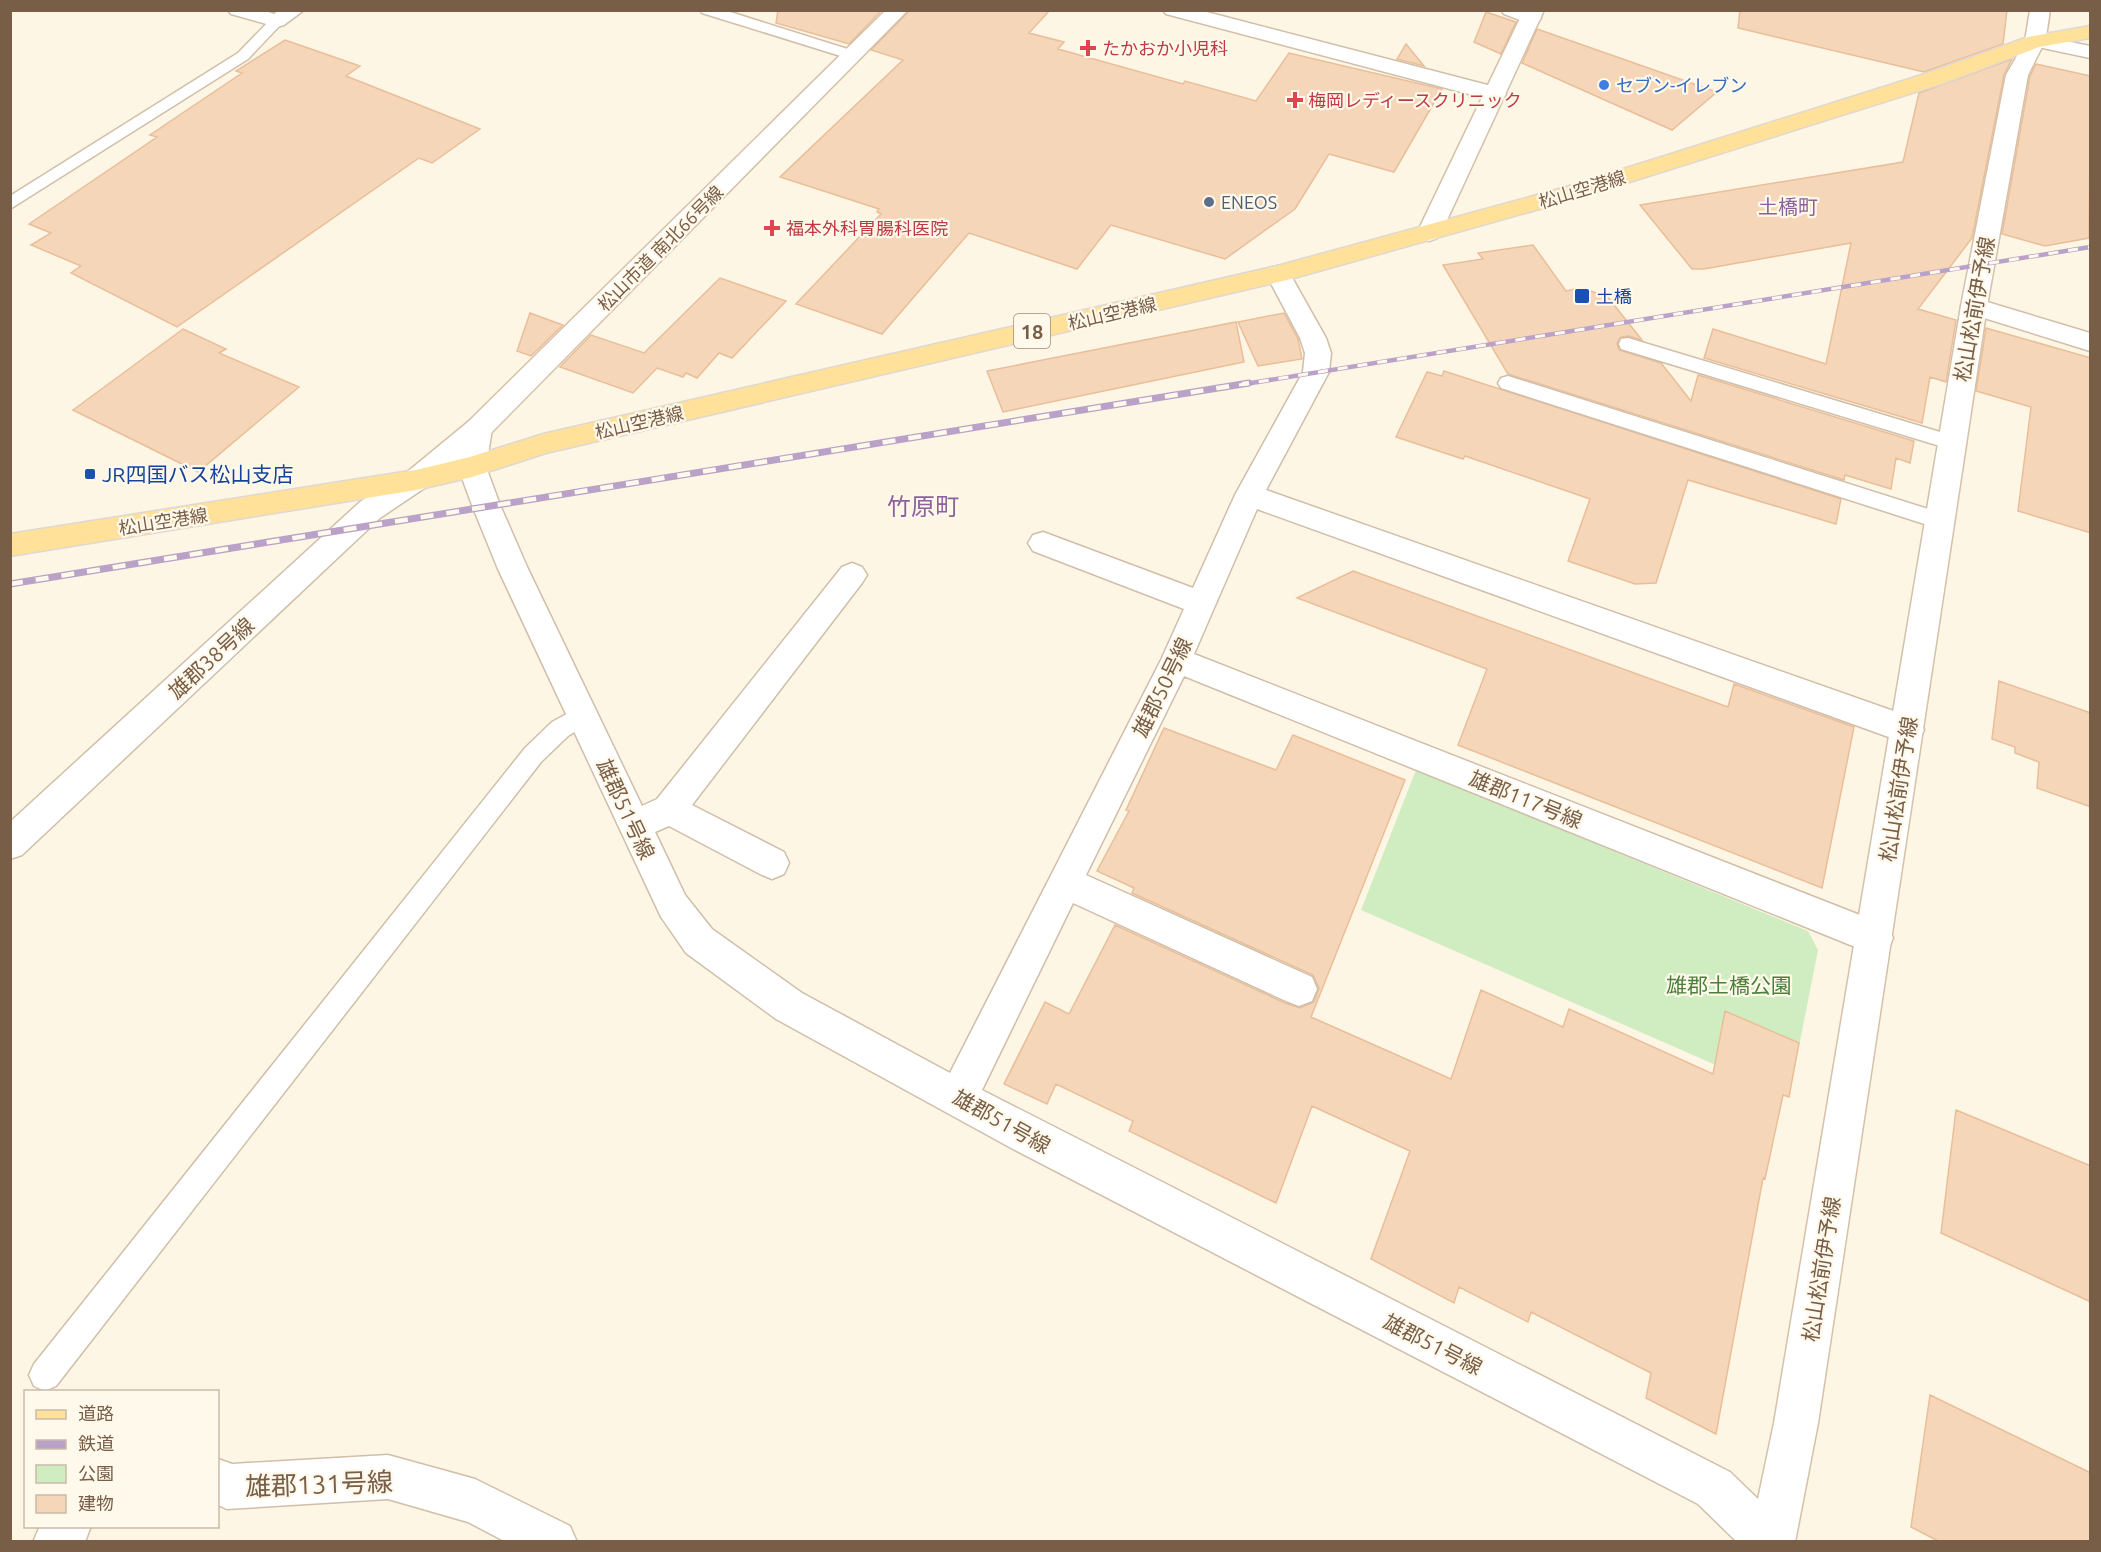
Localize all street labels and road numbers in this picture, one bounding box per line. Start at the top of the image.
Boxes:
street label: 松山空港線 [1536,166,1628,212]
street label: 松山市道 南北66号線 [593,181,727,315]
street label: 松山松前伊予線 [1949,235,1999,383]
street label: 松山空港線 [1066,293,1158,333]
road number: 18 [1014,314,1050,348]
street label: 松山空港線 [593,402,685,442]
street label: 松山空港線 [117,504,209,538]
street label: 雄郡38号線 [163,612,259,704]
street label: 雄郡50号線 [1128,633,1196,741]
street label: 松山松前伊予線 [1875,715,1921,863]
street label: 雄郡51号線 [592,755,660,863]
street label: 雄郡117号線 [1466,765,1586,833]
street label: 雄郡51号線 [949,1084,1055,1158]
street label: 松山松前伊予線 [1798,1195,1844,1343]
street label: 雄郡51号線 [1380,1309,1486,1379]
street label: 雄郡131号線 [245,1467,393,1501]

